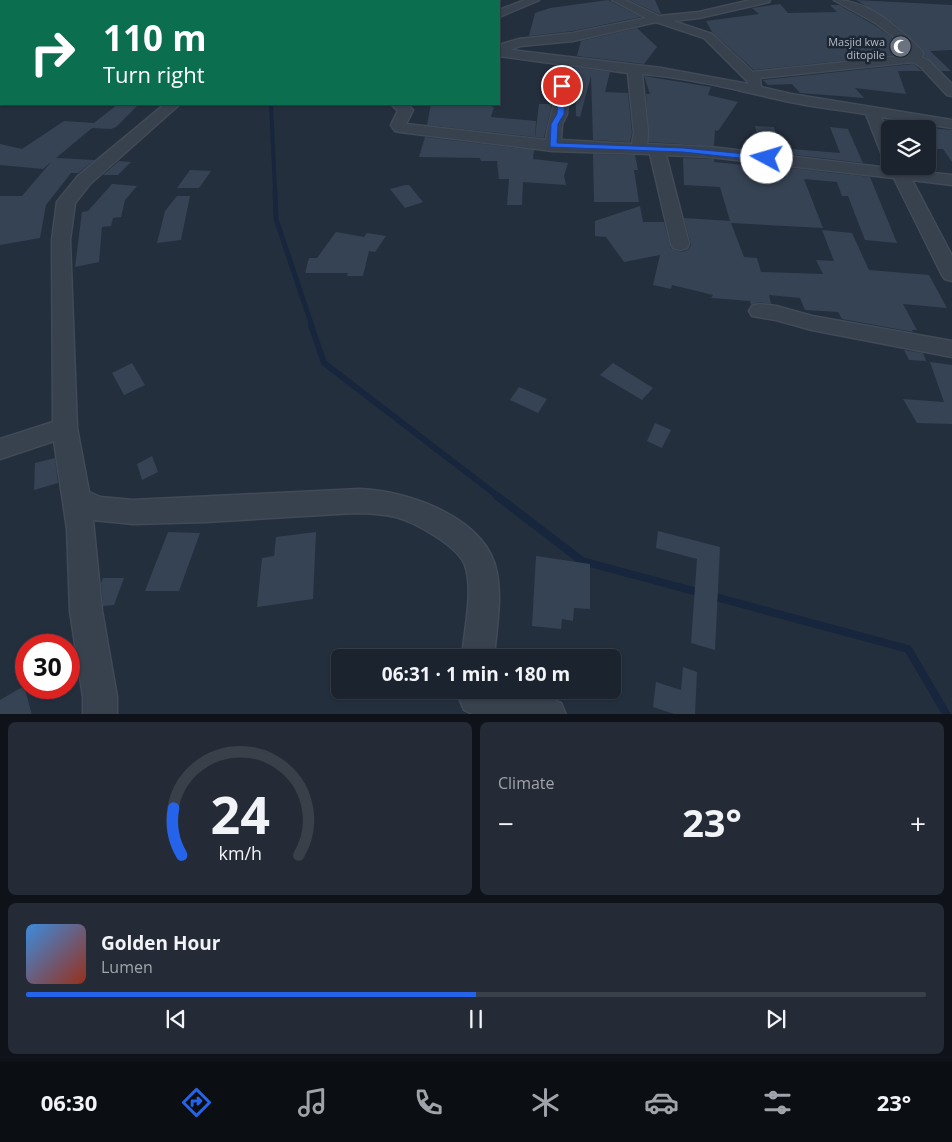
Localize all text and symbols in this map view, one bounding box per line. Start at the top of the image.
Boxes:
text: 110 m [103,14,207,61]
icon: right [20,20,85,85]
place label: Masjid kwa ditopile [828,34,885,62]
mosque icon: Masjid kwa ditopile [889,35,913,59]
text: Turn right [103,59,205,89]
pin [541,65,583,107]
icon: arrive [548,72,576,100]
map controls [881,120,936,175]
button: layers [881,120,936,175]
position arrow [740,131,792,183]
speed limit sign: 30 [15,634,80,699]
text: 06:31 · 1 min · 180 m [382,661,570,687]
text: Climate [498,772,555,794]
text: 24 [210,778,270,849]
text: 23° [682,796,742,848]
text: − [498,804,514,842]
text: + [910,804,926,842]
text: km/h [218,841,262,865]
text: Golden Hour [101,930,220,956]
text: Lumen [101,956,153,978]
icon: previous [162,1005,190,1033]
icon: pause [462,1005,490,1033]
icon: next [762,1005,790,1033]
icon: directions [179,1085,214,1120]
icon: music [295,1085,330,1120]
icon: phone [411,1085,446,1120]
icon: climate [528,1085,563,1120]
icon: car [644,1085,679,1120]
icon: filters [760,1085,795,1120]
text: 06:30 [41,1087,97,1117]
text: 23° [877,1087,911,1117]

